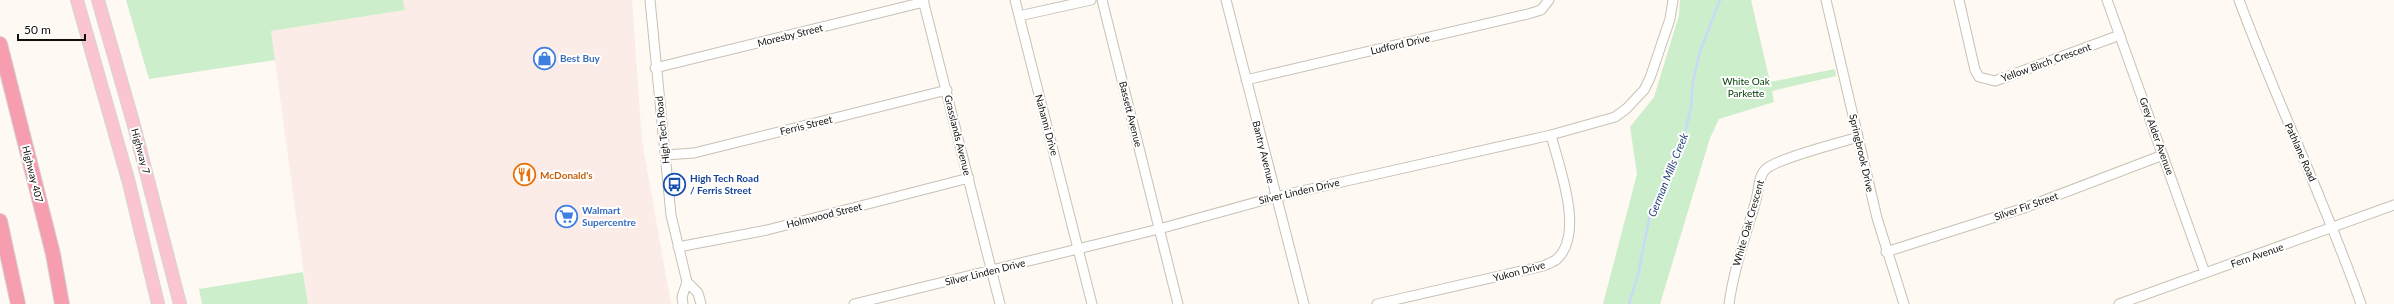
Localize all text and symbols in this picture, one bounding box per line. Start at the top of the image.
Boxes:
scale bar [18,16,85,42]
street label: Moresby Street [756,21,824,49]
text: 50 m [24,22,51,37]
street label: Ludford Drive [1369,31,1431,57]
street label: Yellow Birch Crescent [1999,40,2093,84]
shop icon: Best Buy [531,45,557,71]
place label: Best Buy [560,52,601,64]
park label: White Oak Parkette [1722,75,1771,99]
street label: Bassett Avenue [1117,80,1145,148]
street label: Grasslands Avenue [942,93,974,177]
street label: Nahanni Drive [1033,93,1061,157]
street label: High Tech Road [652,96,672,164]
street label: Grey Alder Avenue [2137,96,2177,176]
street label: Ferris Street [779,113,834,137]
street label: Springbrook Drive [1847,113,1877,193]
street label: Bantry Avenue [1250,119,1278,185]
street label: Pathlane Road [2283,121,2319,183]
street label: Highway 7 [129,127,153,175]
water label: German Mills Creek [1645,130,1691,219]
street label: Highway 407 [20,144,46,204]
restaurant icon: McDonald's [512,162,538,188]
place label: McDonald's [540,169,593,181]
bus stop icon: High Tech Road / Ferris Street [662,171,688,197]
place label: High Tech Road / Ferris Street [690,172,759,196]
street label: Silver Linden Drive [1257,176,1341,206]
street label: White Oak Crescent [1730,178,1766,267]
street label: Silver Fir Street [1992,189,2060,223]
street label: Holmwood Street [785,200,863,230]
supermarket icon: Walmart Supercentre [553,203,579,229]
place label: Walmart Supercentre [582,204,637,228]
street label: Fern Avenue [2229,240,2285,270]
street label: Silver Linden Drive [944,256,1026,288]
street label: Yukon Drive [1492,258,1546,284]

